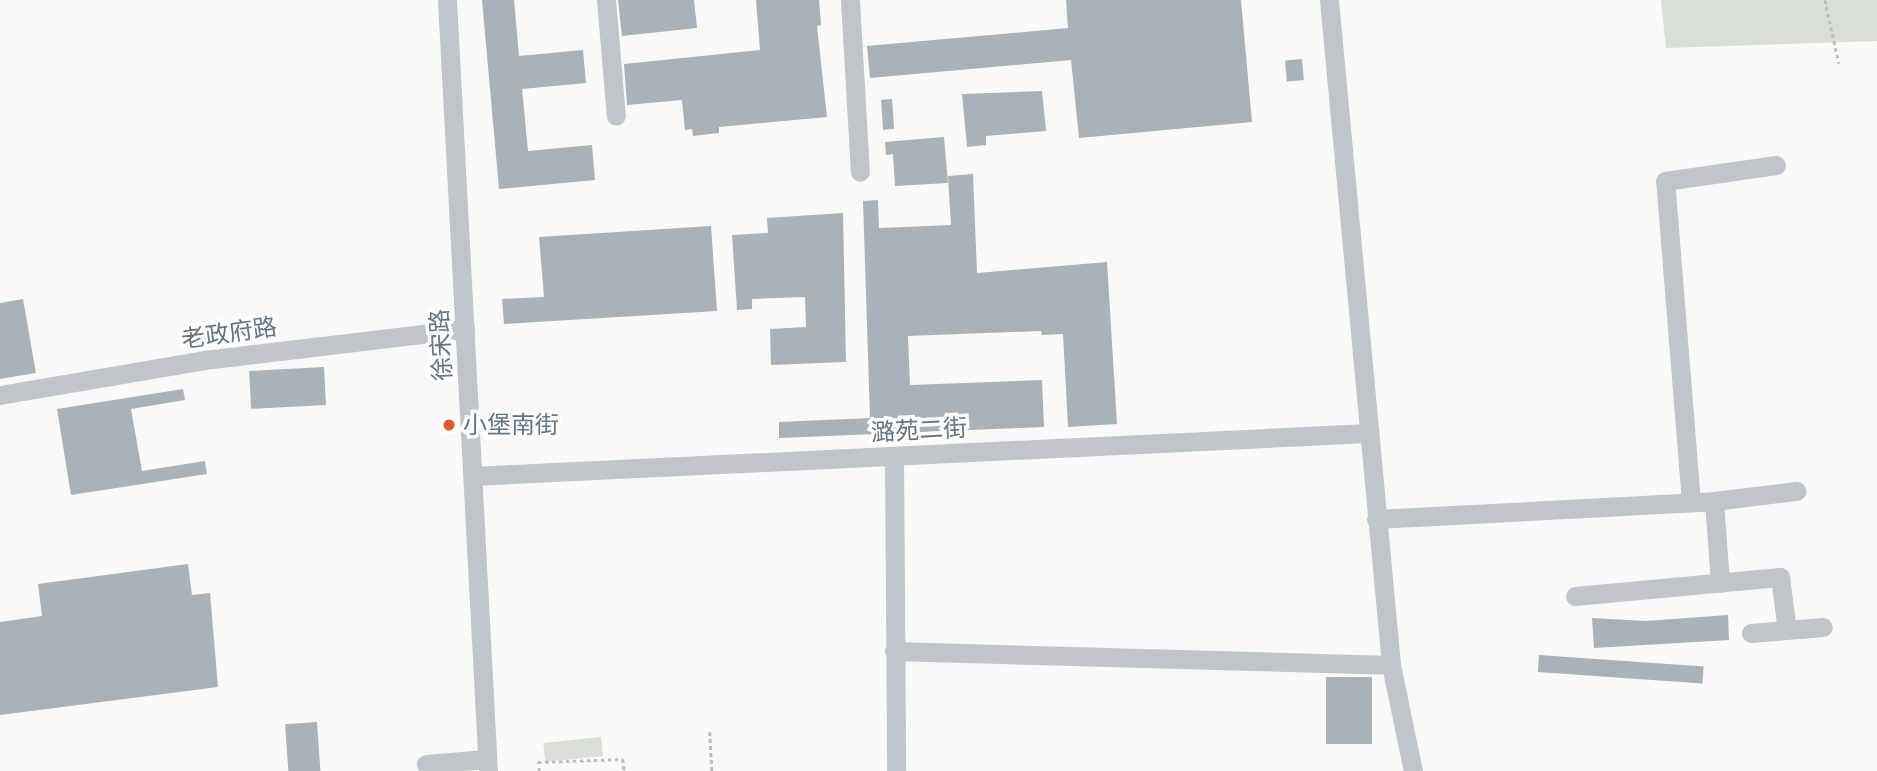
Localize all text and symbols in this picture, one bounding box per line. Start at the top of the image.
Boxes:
street label: 徐宋路 [425,308,457,382]
street label: 老政府路 [179,312,279,354]
place label: 小堡南街 [463,411,559,439]
street label: 潞苑二街 [870,413,968,447]
marker: 小堡南街 [441,417,457,433]

